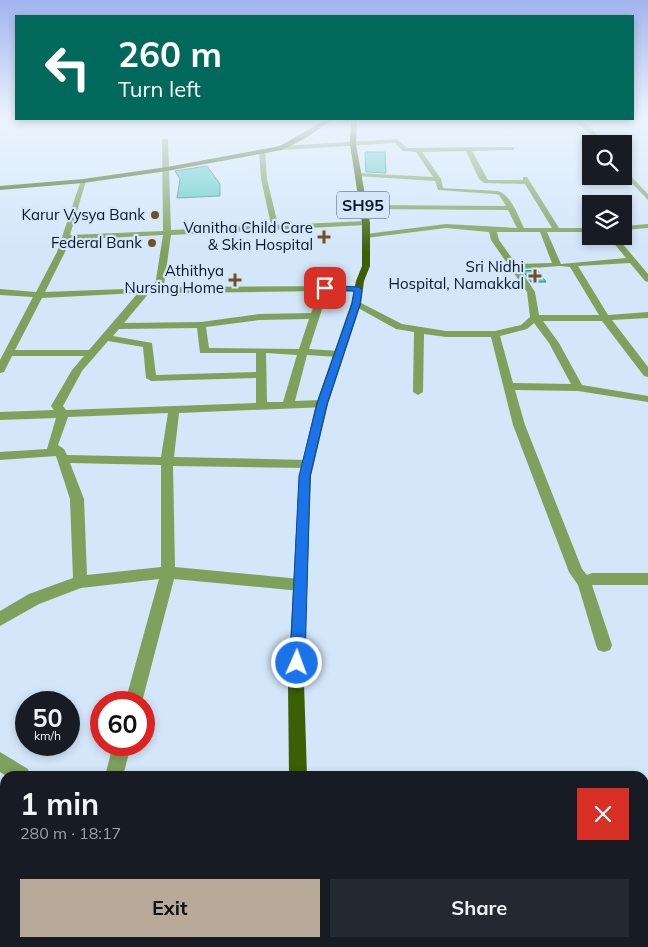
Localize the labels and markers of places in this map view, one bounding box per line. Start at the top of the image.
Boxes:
place label: Karur Vysya Bank [21,205,145,224]
marker: Karur Vysya Bank [149,209,161,221]
place label: Vanitha Child Care & Skin Hospital [183,218,313,254]
marker: Vanitha Child Care & Skin Hospital [317,230,331,244]
place label: Federal Bank [51,233,142,252]
marker: Federal Bank [146,237,158,249]
place label: Sri Nidhi Hospital, Namakkal [388,257,524,293]
place label: Athithya Nursing Home [125,261,224,297]
pin [304,267,346,309]
marker: Sri Nidhi Hospital, Namakkal [528,269,542,283]
marker: Athithya Nursing Home [228,273,242,287]

